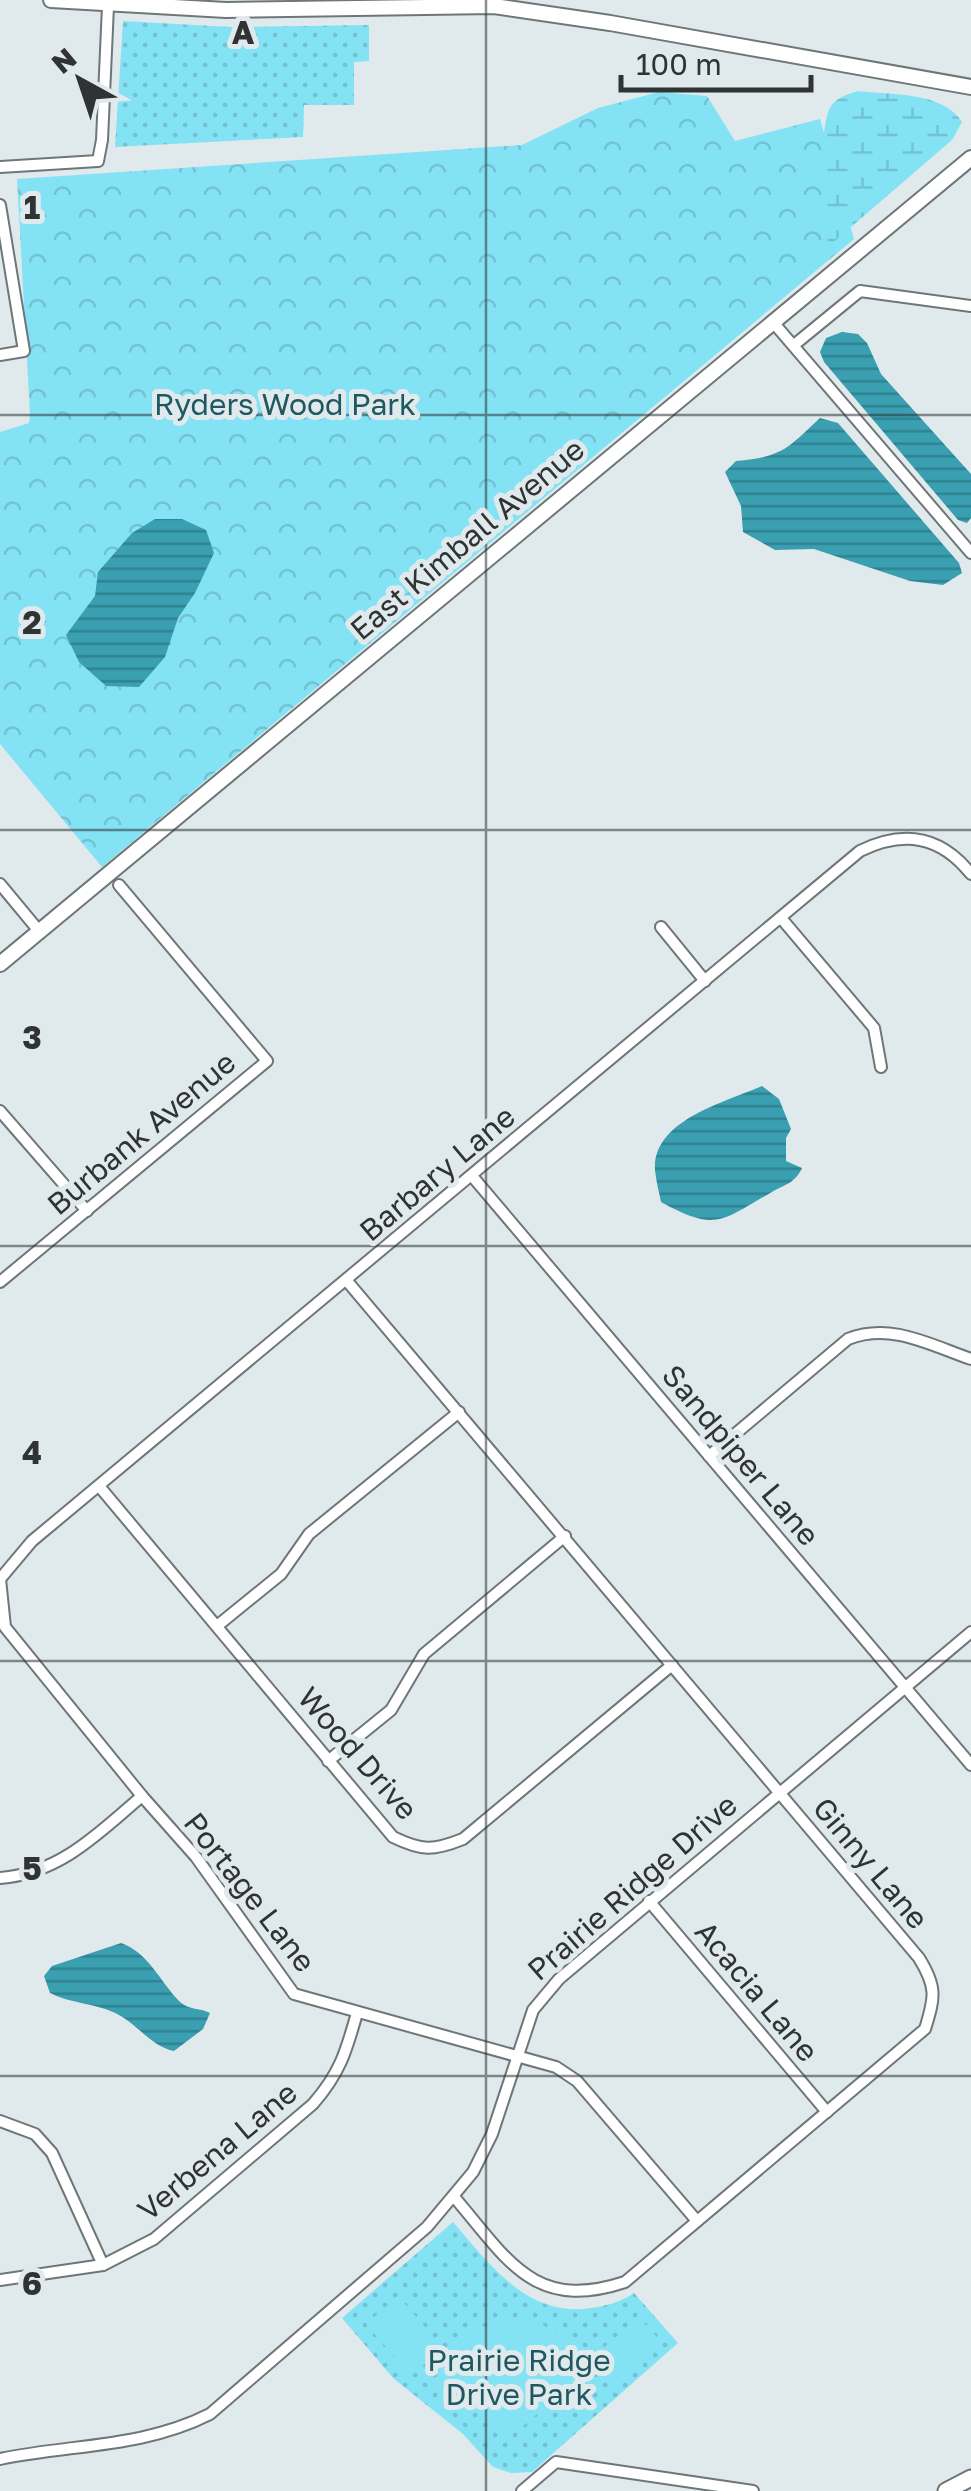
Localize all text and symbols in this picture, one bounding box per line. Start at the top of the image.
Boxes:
text: A [232,13,255,51]
north arrow [30,30,130,130]
scale bar [621,30,811,92]
text: N [45,41,82,80]
text: 100 m [636,46,722,82]
text: 1 [24,188,40,226]
park label: Ryders Wood Park [154,386,416,422]
street label: East Kimball Avenue [343,431,591,647]
text: 2 [22,603,42,641]
text: 3 [22,1018,42,1056]
street label: Burbank Avenue [40,1044,242,1222]
street label: Barbary Lane [352,1098,522,1248]
street label: Sandpiper Lane [655,1357,827,1553]
text: 4 [22,1433,42,1471]
street label: Wood Drive [291,1679,425,1827]
street label: Prairie Ridge Drive [520,1786,744,1988]
street label: Ginny Lane [806,1790,936,1936]
street label: Portage Lane [177,1805,323,1979]
text: 5 [22,1849,42,1887]
street label: Acacia Lane [688,1913,826,2069]
street label: Verbena Lane [130,2074,304,2228]
text: 6 [22,2264,42,2302]
park label: Prairie Ridge Drive Park [427,2342,611,2412]

